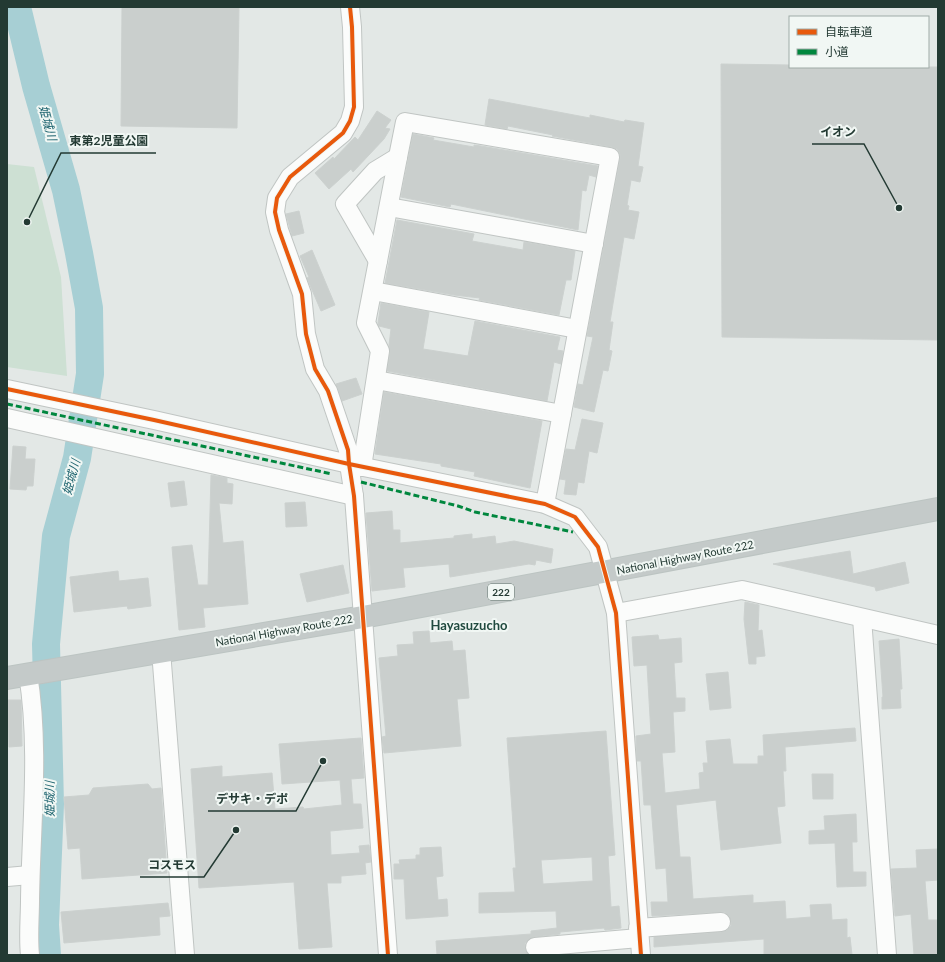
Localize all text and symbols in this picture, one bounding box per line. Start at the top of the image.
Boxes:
legend [789,16,929,68]
text: 自転車道 [825,24,873,39]
text: 小道 [825,44,849,59]
water label: 姫城川 [36,104,60,144]
callout: イオン [812,120,864,144]
text: イオン [820,124,856,139]
callout: 東第2児童公園 [61,129,156,153]
text: 東第2児童公園 [70,133,148,148]
water label: 姫城川 [59,456,83,496]
street label: National Highway Route 222 [615,537,755,577]
road number: 222 [488,584,514,600]
street label: National Highway Route 222 [214,612,354,648]
district label: Hayasuzucho [431,617,508,633]
water label: 姫城川 [42,779,57,817]
callout: デサキ・デポ [208,787,296,811]
text: デサキ・デポ [216,791,288,806]
callout: コスモス [140,853,204,877]
text: コスモス [148,857,196,872]

